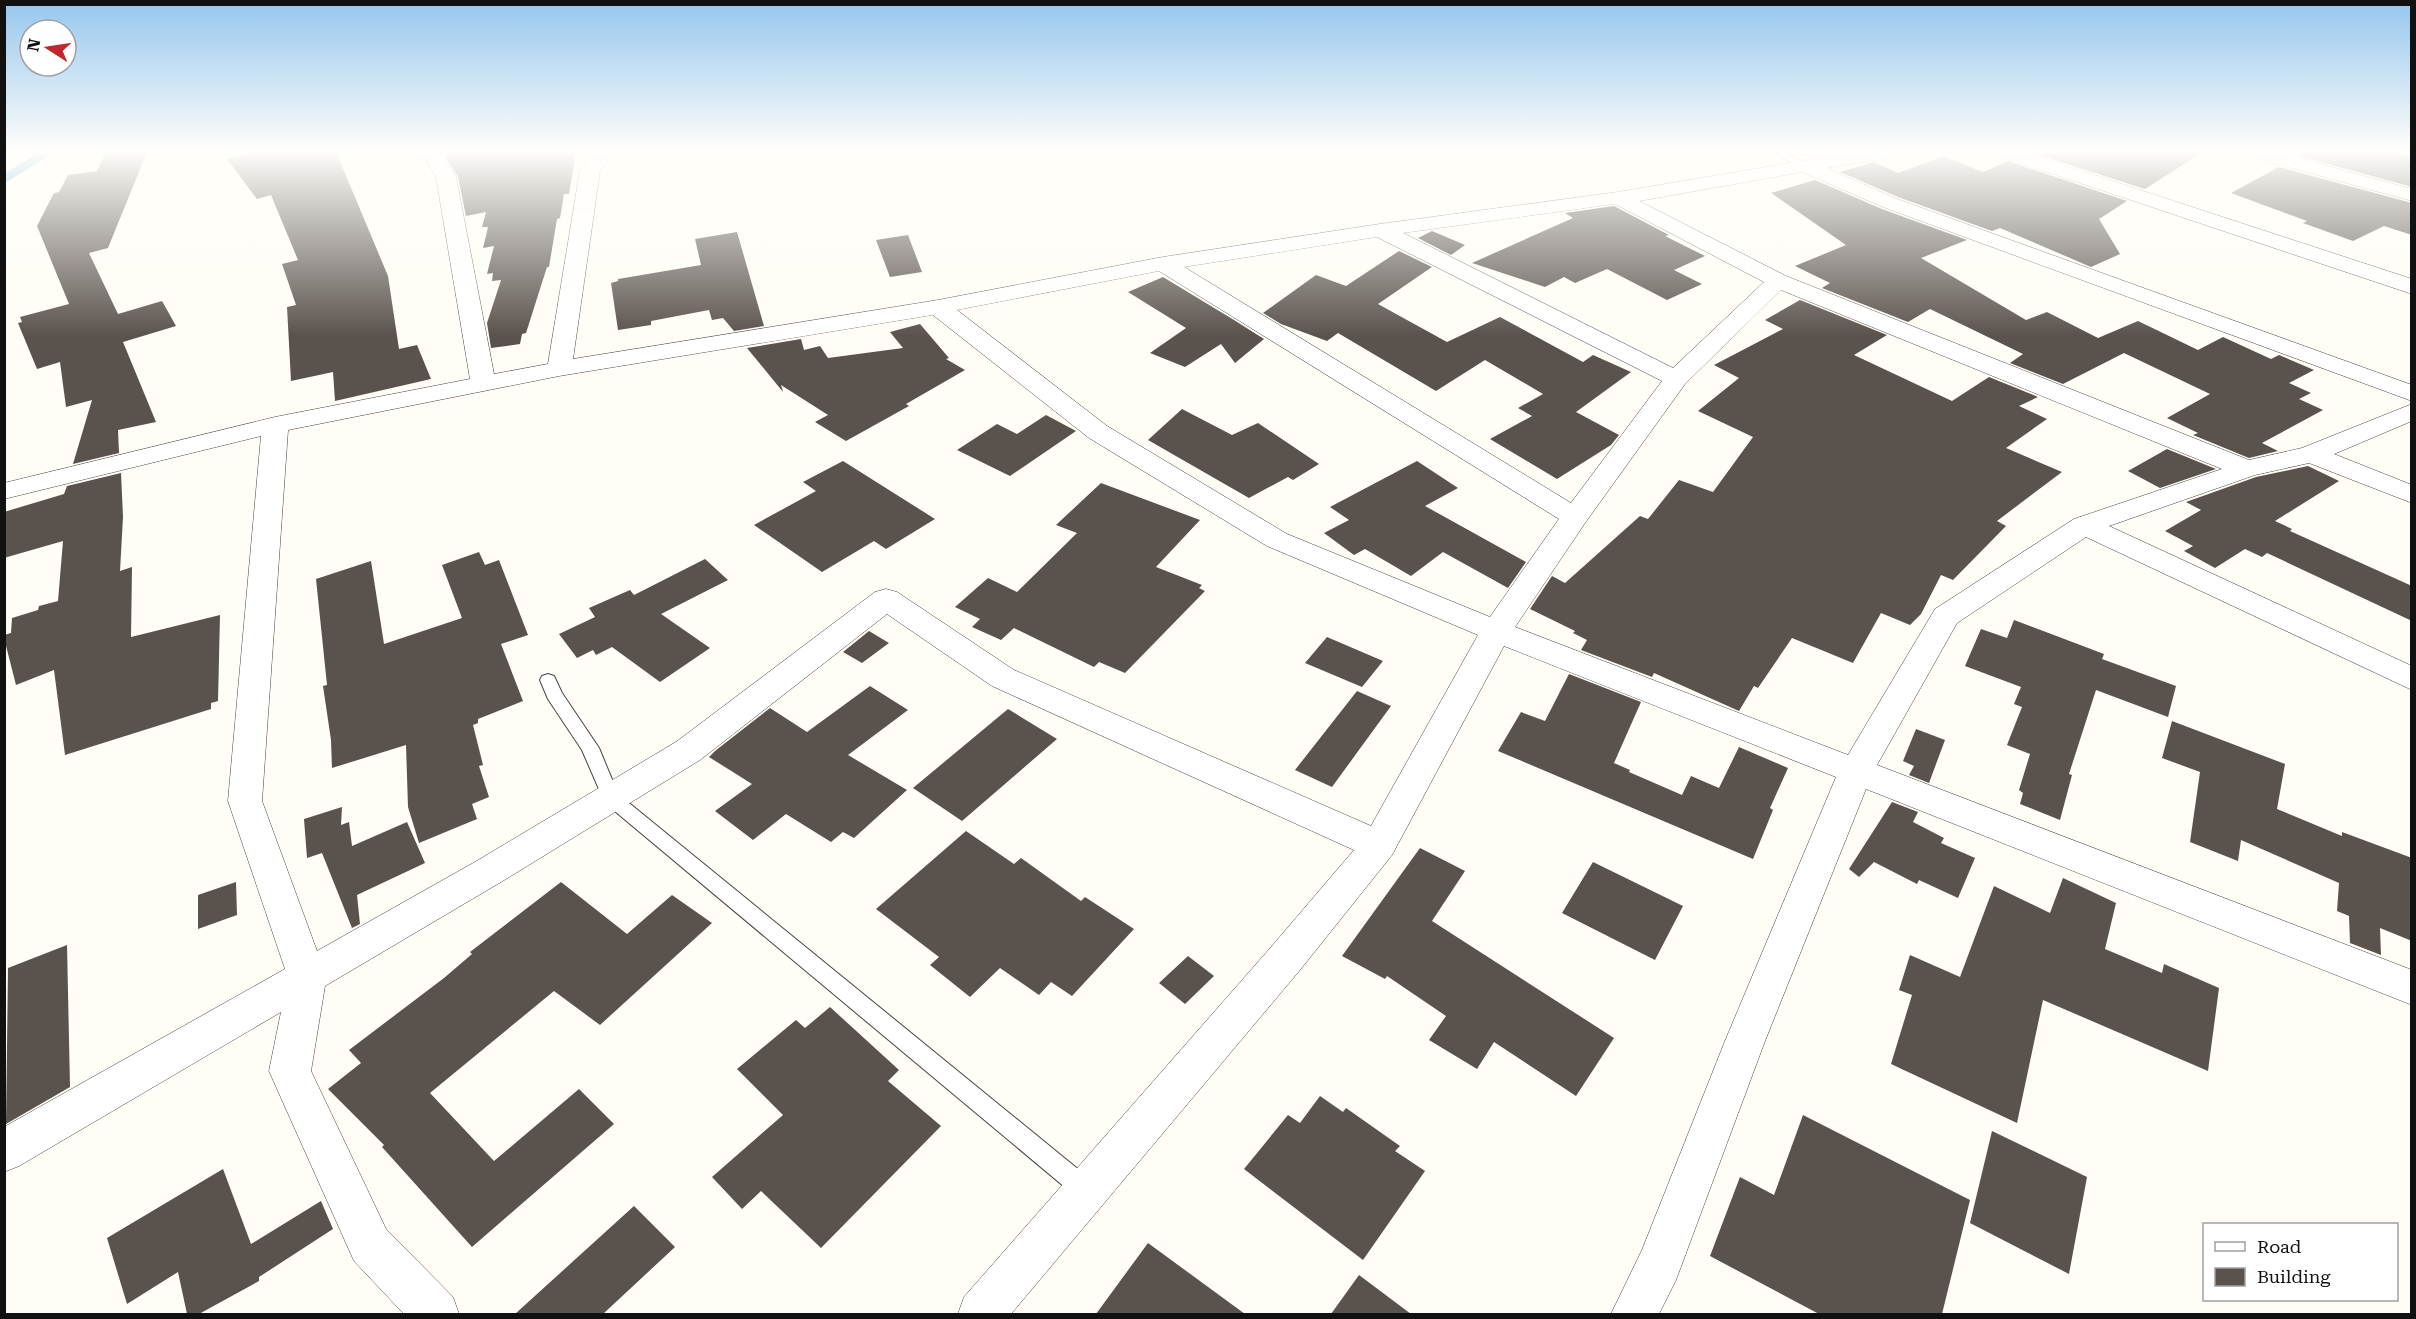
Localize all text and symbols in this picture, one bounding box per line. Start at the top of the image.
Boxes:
north arrow [18,18,78,78]
text: N [23,37,44,53]
legend [2203,1223,2398,1301]
text: Road [2257,1236,2302,1257]
text: Building [2257,1266,2331,1287]

